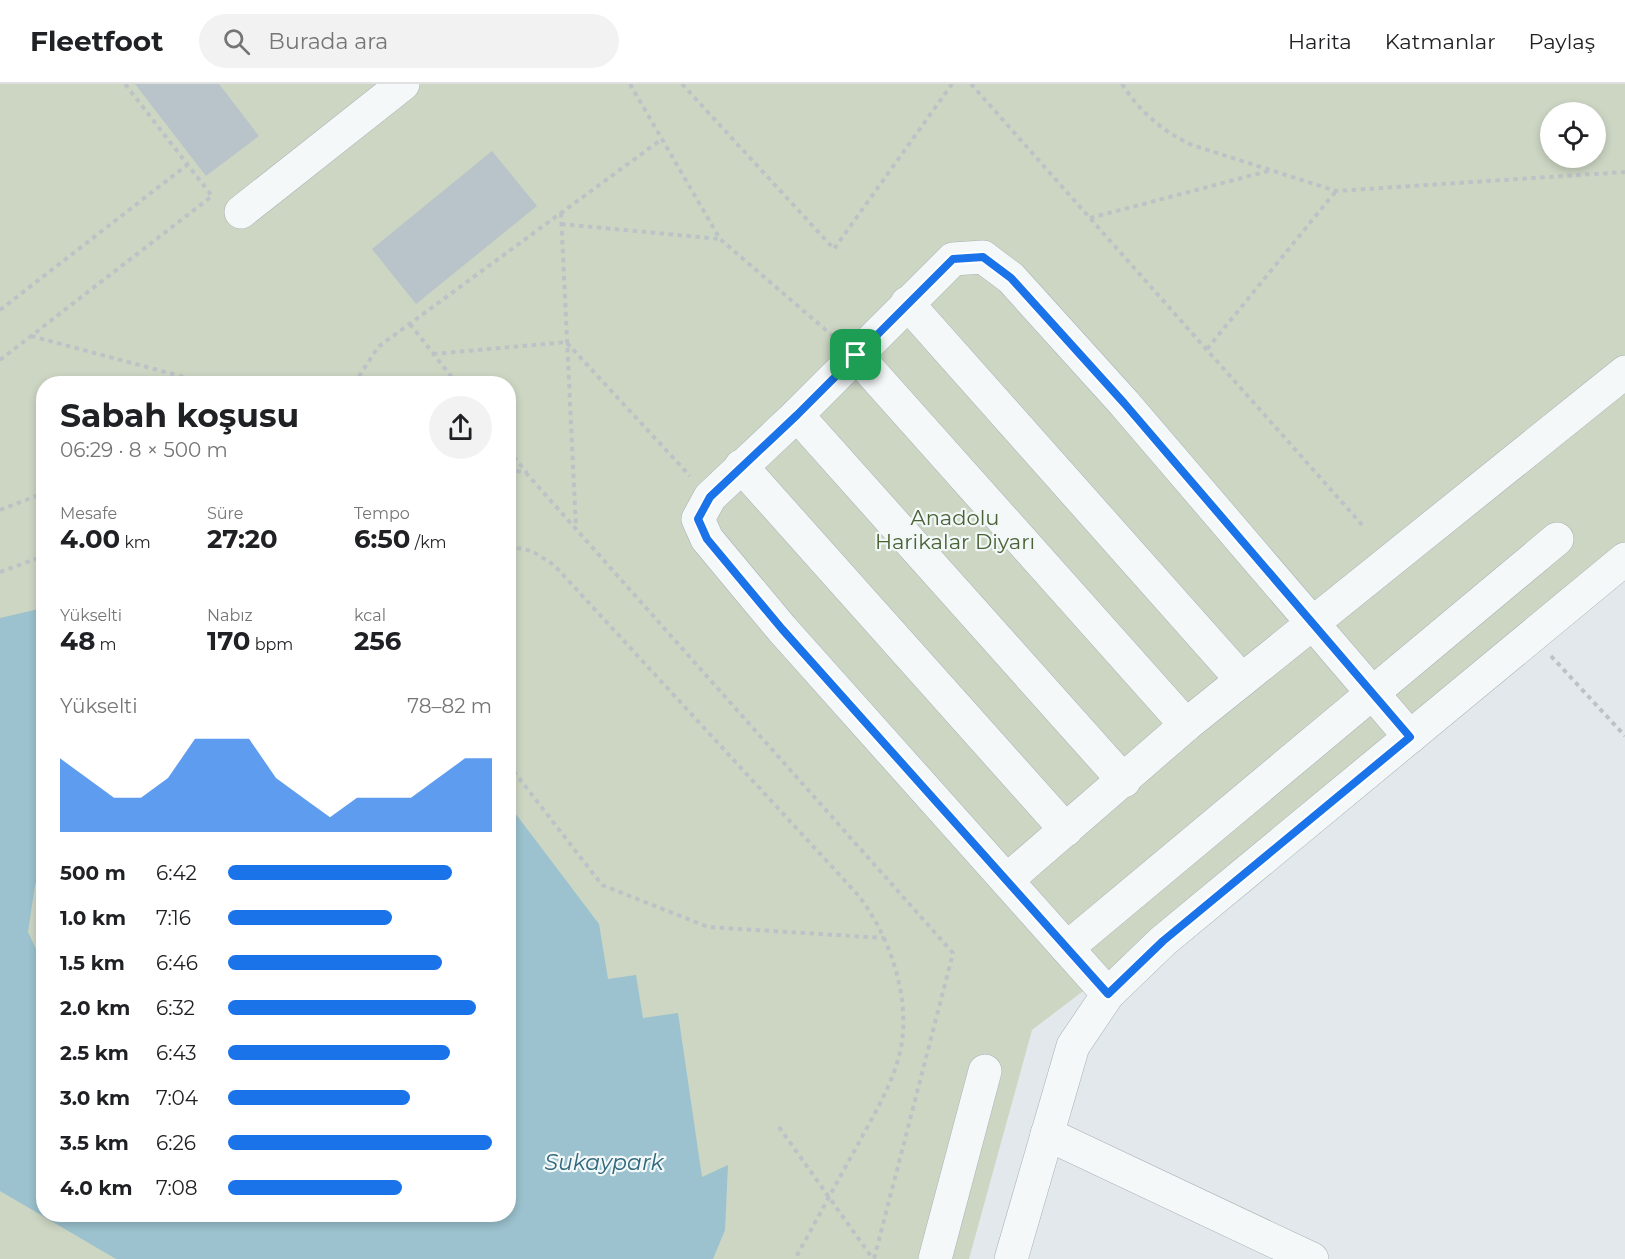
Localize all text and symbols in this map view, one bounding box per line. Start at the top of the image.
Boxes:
search box [199,14,619,68]
text: Fleetfoot [30,24,163,58]
icon: search [220,25,253,58]
text: Burada ara [268,28,388,55]
text: Harita [1288,29,1352,54]
text: Katmanlar [1385,29,1496,54]
text: Paylaş [1529,29,1595,54]
map controls [1540,102,1606,168]
button: locate [1540,102,1606,168]
pin [830,329,881,380]
icon: arrive [839,338,872,371]
text: Sabah koşusu [60,395,299,435]
button: share [429,396,492,459]
text: 06:29 · 8 × 500 m [60,438,228,462]
text: Mesafe [60,504,117,523]
text: Süre [207,504,243,523]
text: Tempo [354,504,410,523]
park label: Anadolu Harikalar Diyarı [875,505,1035,554]
text: 4.00 [60,523,120,555]
text: 27:20 [207,523,278,555]
text: 6:50 [354,523,411,555]
text: km [120,533,151,552]
text: /km [411,533,447,552]
text: Yükselti [60,606,122,625]
text: Nabız [207,606,253,625]
text: kcal [354,606,386,625]
text: 48 [60,625,95,657]
text: 170 [207,625,250,657]
text: 256 [354,625,401,657]
text: m [95,635,117,654]
text: bpm [250,635,293,654]
text: Yükselti [60,694,138,718]
text: 78–82 m [407,694,492,718]
text: 500 m [60,861,126,885]
text: 6:42 [156,861,197,885]
text: 1.0 km [60,906,126,930]
text: 7:16 [156,906,191,930]
text: 1.5 km [60,951,125,975]
text: 6:46 [156,951,198,975]
text: 2.0 km [60,996,130,1020]
text: 6:32 [156,996,195,1020]
text: 2.5 km [60,1041,129,1065]
text: 6:43 [156,1041,197,1065]
text: 3.0 km [60,1086,130,1110]
text: 7:04 [156,1086,198,1110]
text: 3.5 km [60,1131,129,1155]
text: 6:26 [156,1131,196,1155]
water label: Sukaypark [544,1149,665,1176]
text: 4.0 km [60,1176,132,1200]
text: 7:08 [156,1176,198,1200]

